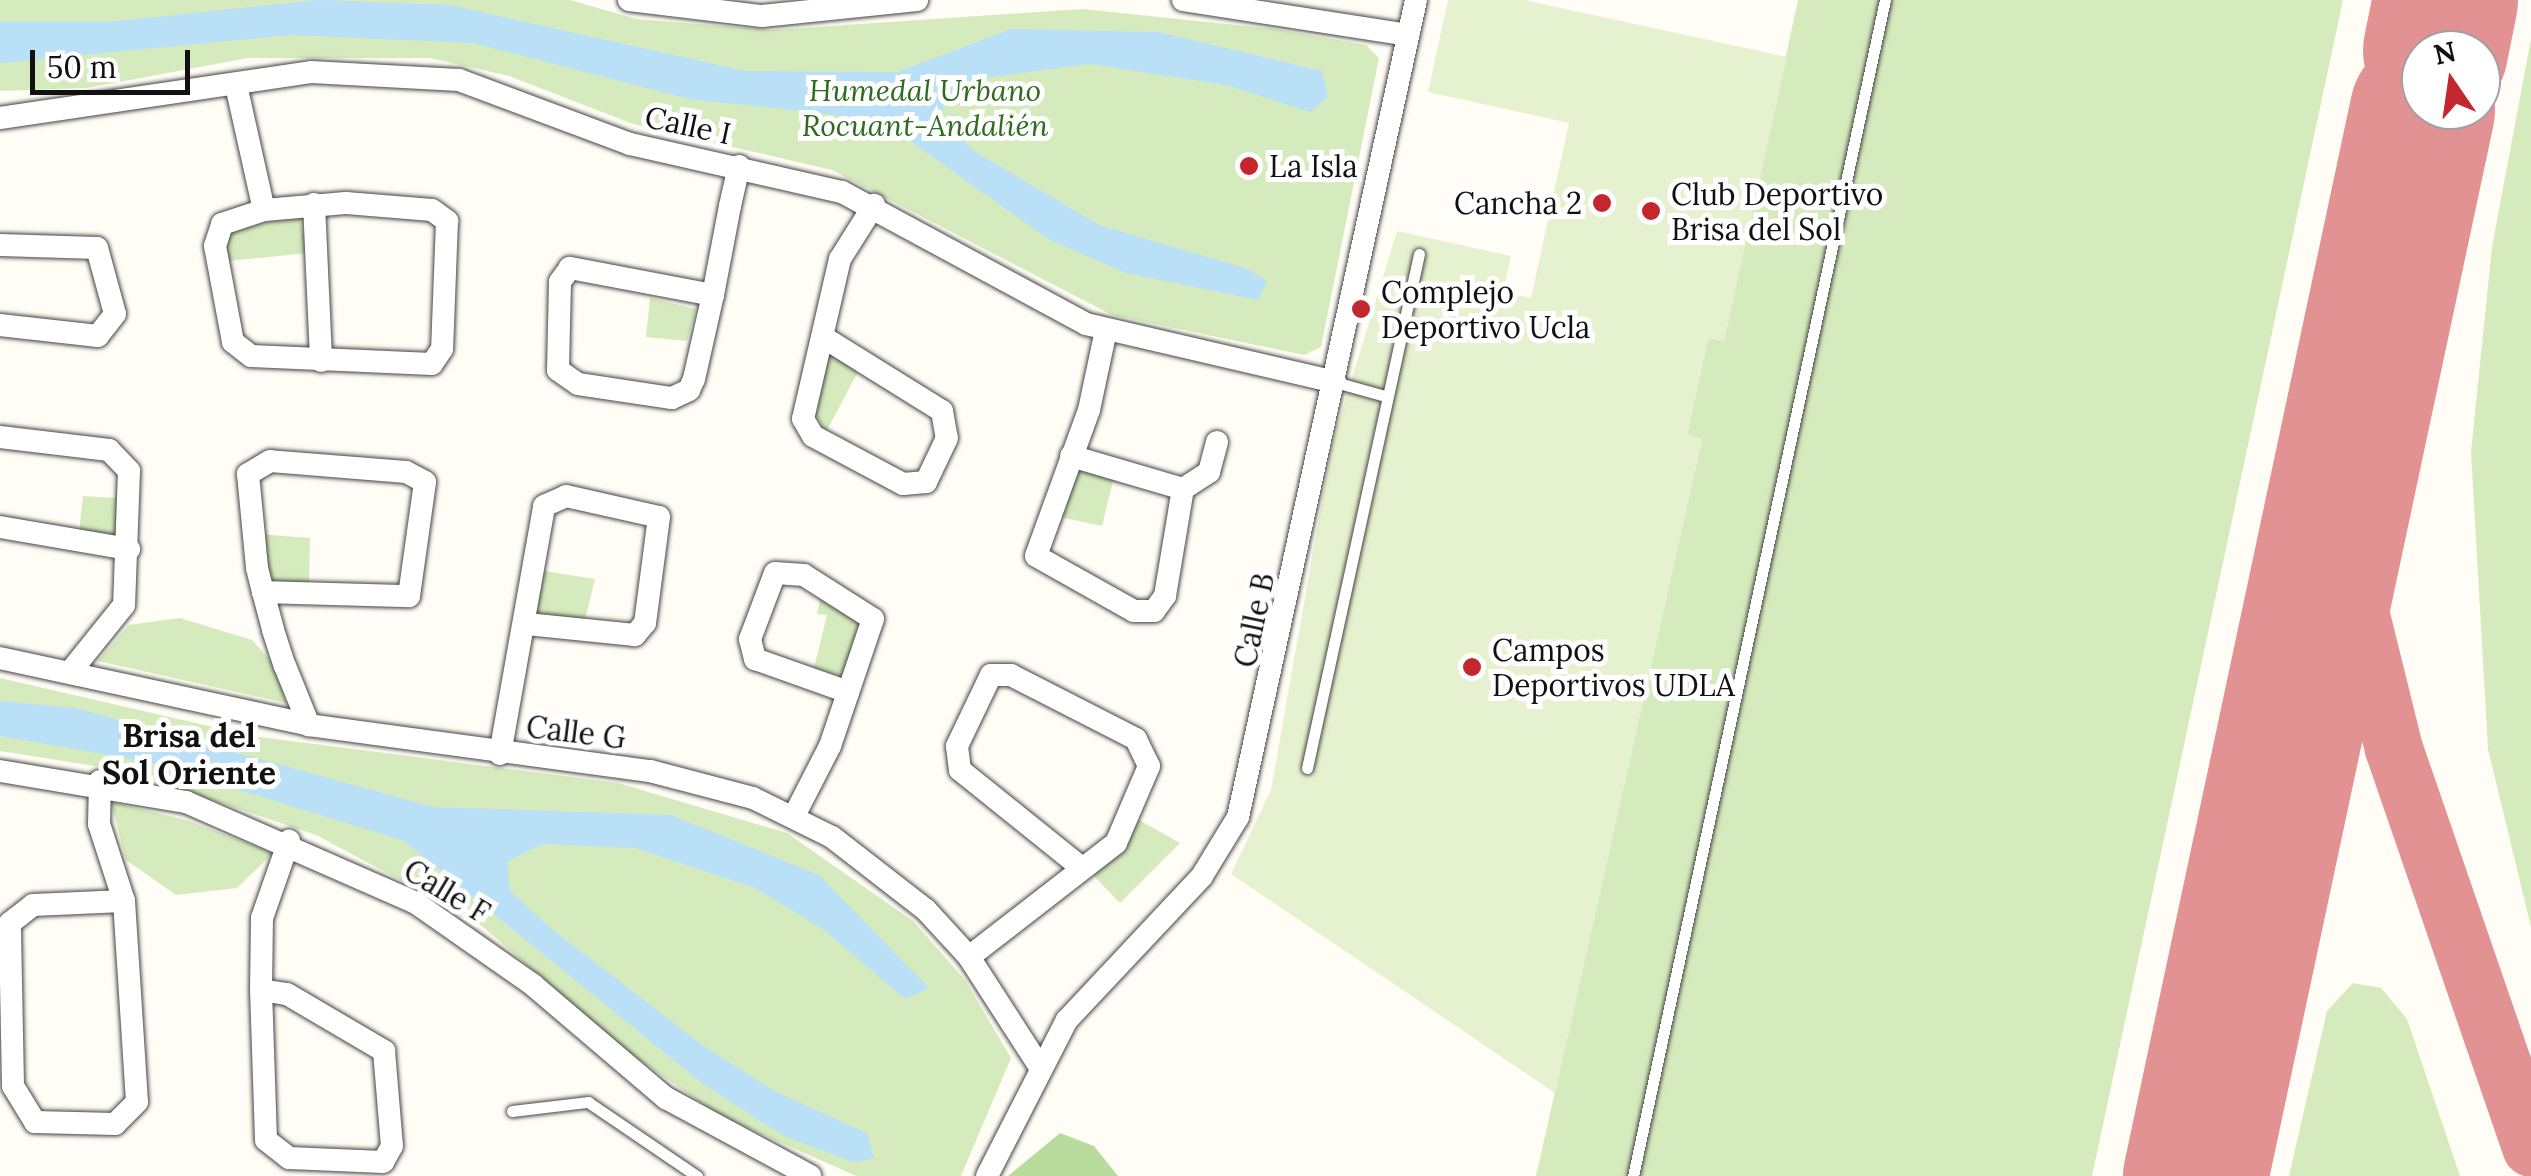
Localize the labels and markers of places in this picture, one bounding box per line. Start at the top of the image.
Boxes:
place label: La Isla [1269,148,1358,184]
marker: La Isla [1238,155,1260,177]
place label: Club Deportivo Brisa del Sol [1671,176,1883,246]
place label: Cancha 2 [1454,185,1582,221]
marker: Cancha 2 [1591,192,1613,214]
marker: Club Deportivo Brisa del Sol [1640,200,1662,222]
place label: Complejo Deportivo Ucla [1381,274,1590,344]
marker: Complejo Deportivo Ucla [1350,298,1372,320]
place label: Campos Deportivos UDLA [1492,632,1735,702]
marker: Campos Deportivos UDLA [1461,656,1483,678]

